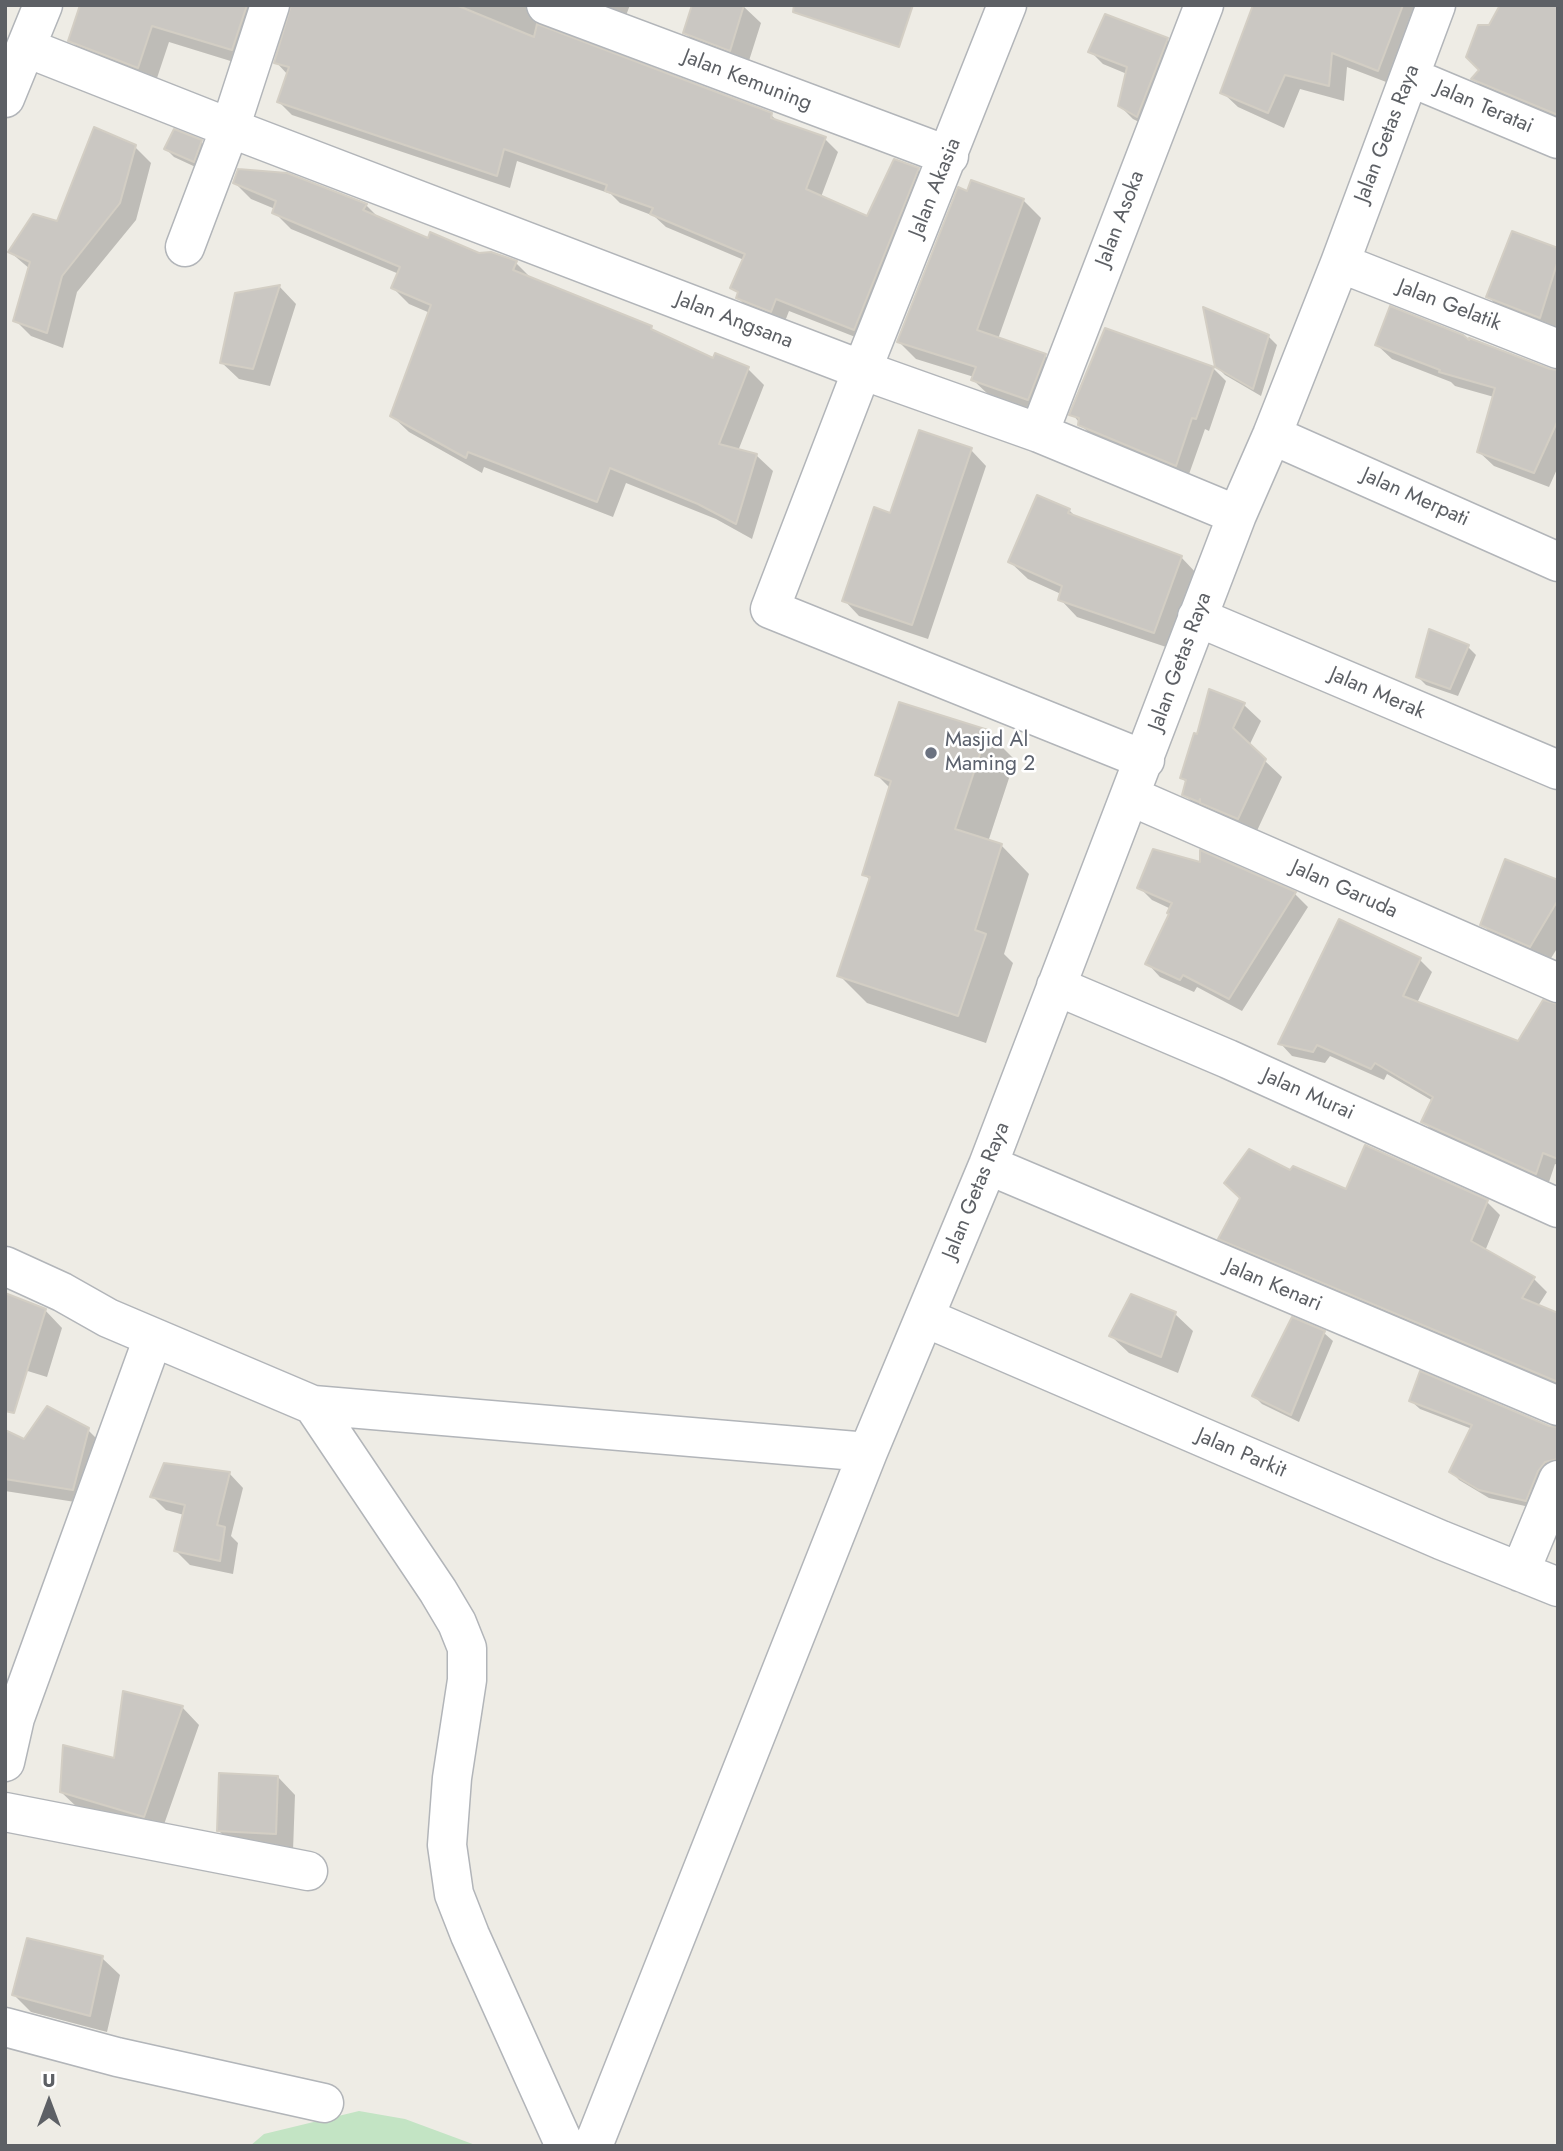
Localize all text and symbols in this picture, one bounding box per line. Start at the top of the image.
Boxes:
street label: Jalan Kemuning [679,45,815,117]
street label: Jalan Getas Raya [1350,62,1426,206]
street label: Jalan Teratai [1431,76,1537,140]
street label: Jalan Akasia [905,135,967,241]
street label: Jalan Asoka [1091,168,1151,270]
street label: Jalan Gelatik [1394,275,1504,337]
street label: Jalan Angsana [672,287,796,355]
street label: Jalan Merpati [1357,463,1473,533]
street label: Jalan Getas Raya [1144,589,1218,735]
street label: Jalan Merak [1325,663,1429,725]
place label: Masjid Al Maming 2 [945,728,1035,778]
marker: Masjid Al Maming 2 [923,745,939,761]
street label: Jalan Garuda [1287,855,1401,925]
street label: Jalan Murai [1258,1064,1358,1126]
street label: Jalan Getas Raya [938,1119,1016,1263]
street label: Jalan Kenari [1221,1254,1325,1318]
street label: Jalan Parkit [1192,1424,1290,1484]
north arrow [14,2067,84,2137]
text: U [42,2067,56,2094]

